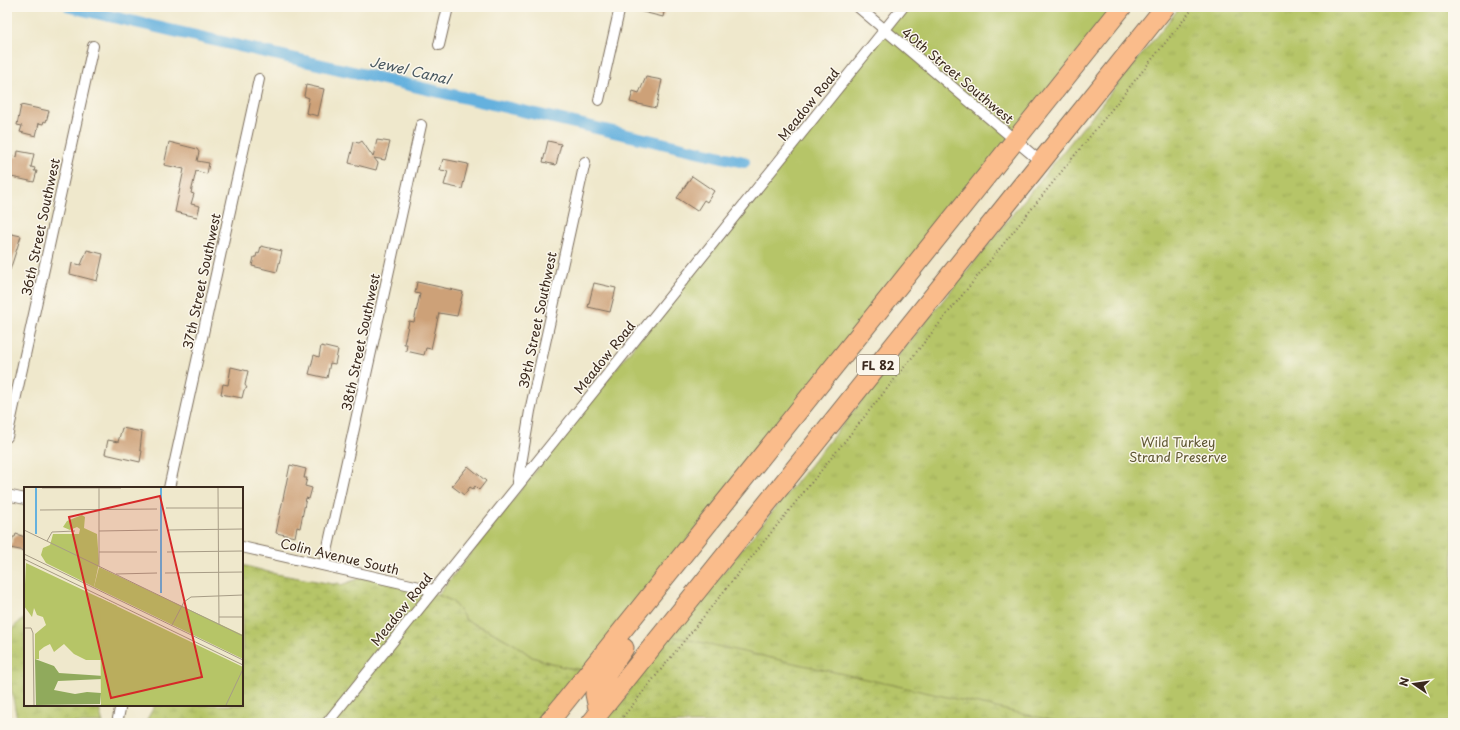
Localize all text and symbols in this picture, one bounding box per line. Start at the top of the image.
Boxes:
street label: 40th Street Southwest [898,22,1018,128]
water label: Jewel Canal [368,51,454,90]
street label: Meadow Road [773,63,843,144]
street label: 36th Street Southwest [16,156,64,298]
street label: 37th Street Southwest [177,211,225,351]
street label: 39th Street Southwest [513,250,561,390]
street label: 38th Street Southwest [336,271,384,413]
street label: Meadow Road [569,316,639,397]
road number: FL 82 [857,355,899,375]
park label: Wild Turkey Strand Preserve [1129,432,1227,466]
inset map [24,487,243,706]
street label: Colin Avenue South [279,533,401,579]
street label: Meadow Road [366,568,436,649]
north arrow [1394,664,1434,704]
text: N [1395,675,1413,688]

